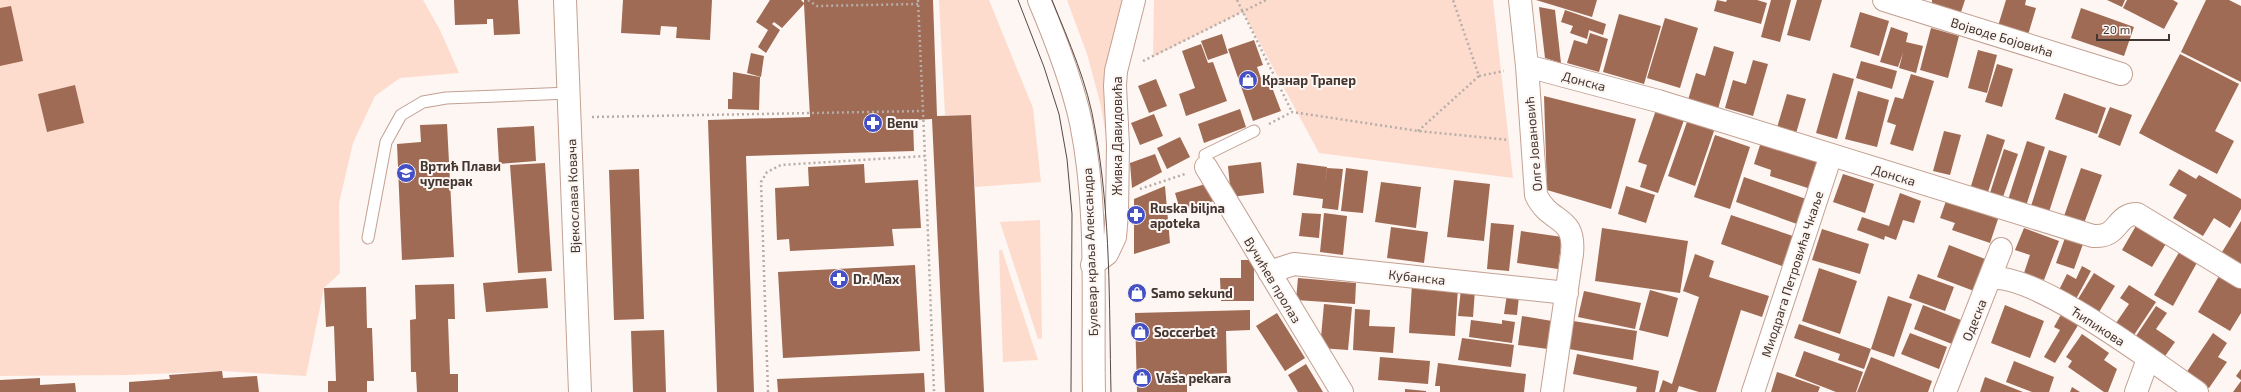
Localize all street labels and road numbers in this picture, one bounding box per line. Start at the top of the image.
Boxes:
street label: Војводе Бојовића [1949,14,2055,60]
street label: Донска [1560,68,1608,94]
street label: Живка Давидовића [1109,76,1125,196]
street label: Олге Јовановић [1521,96,1545,192]
street label: Вјекослава Ковача [563,139,583,253]
street label: Донска [1870,161,1918,189]
street label: Булевар краља Александра [1079,168,1101,336]
street label: Миодрага Петровића Чкаље [1758,189,1826,359]
street label: Вучићев пролаз [1241,234,1305,326]
street label: Кубанска [1388,266,1446,288]
street label: Одеска [1958,297,1990,343]
street label: Ћипикова [2068,303,2128,349]

